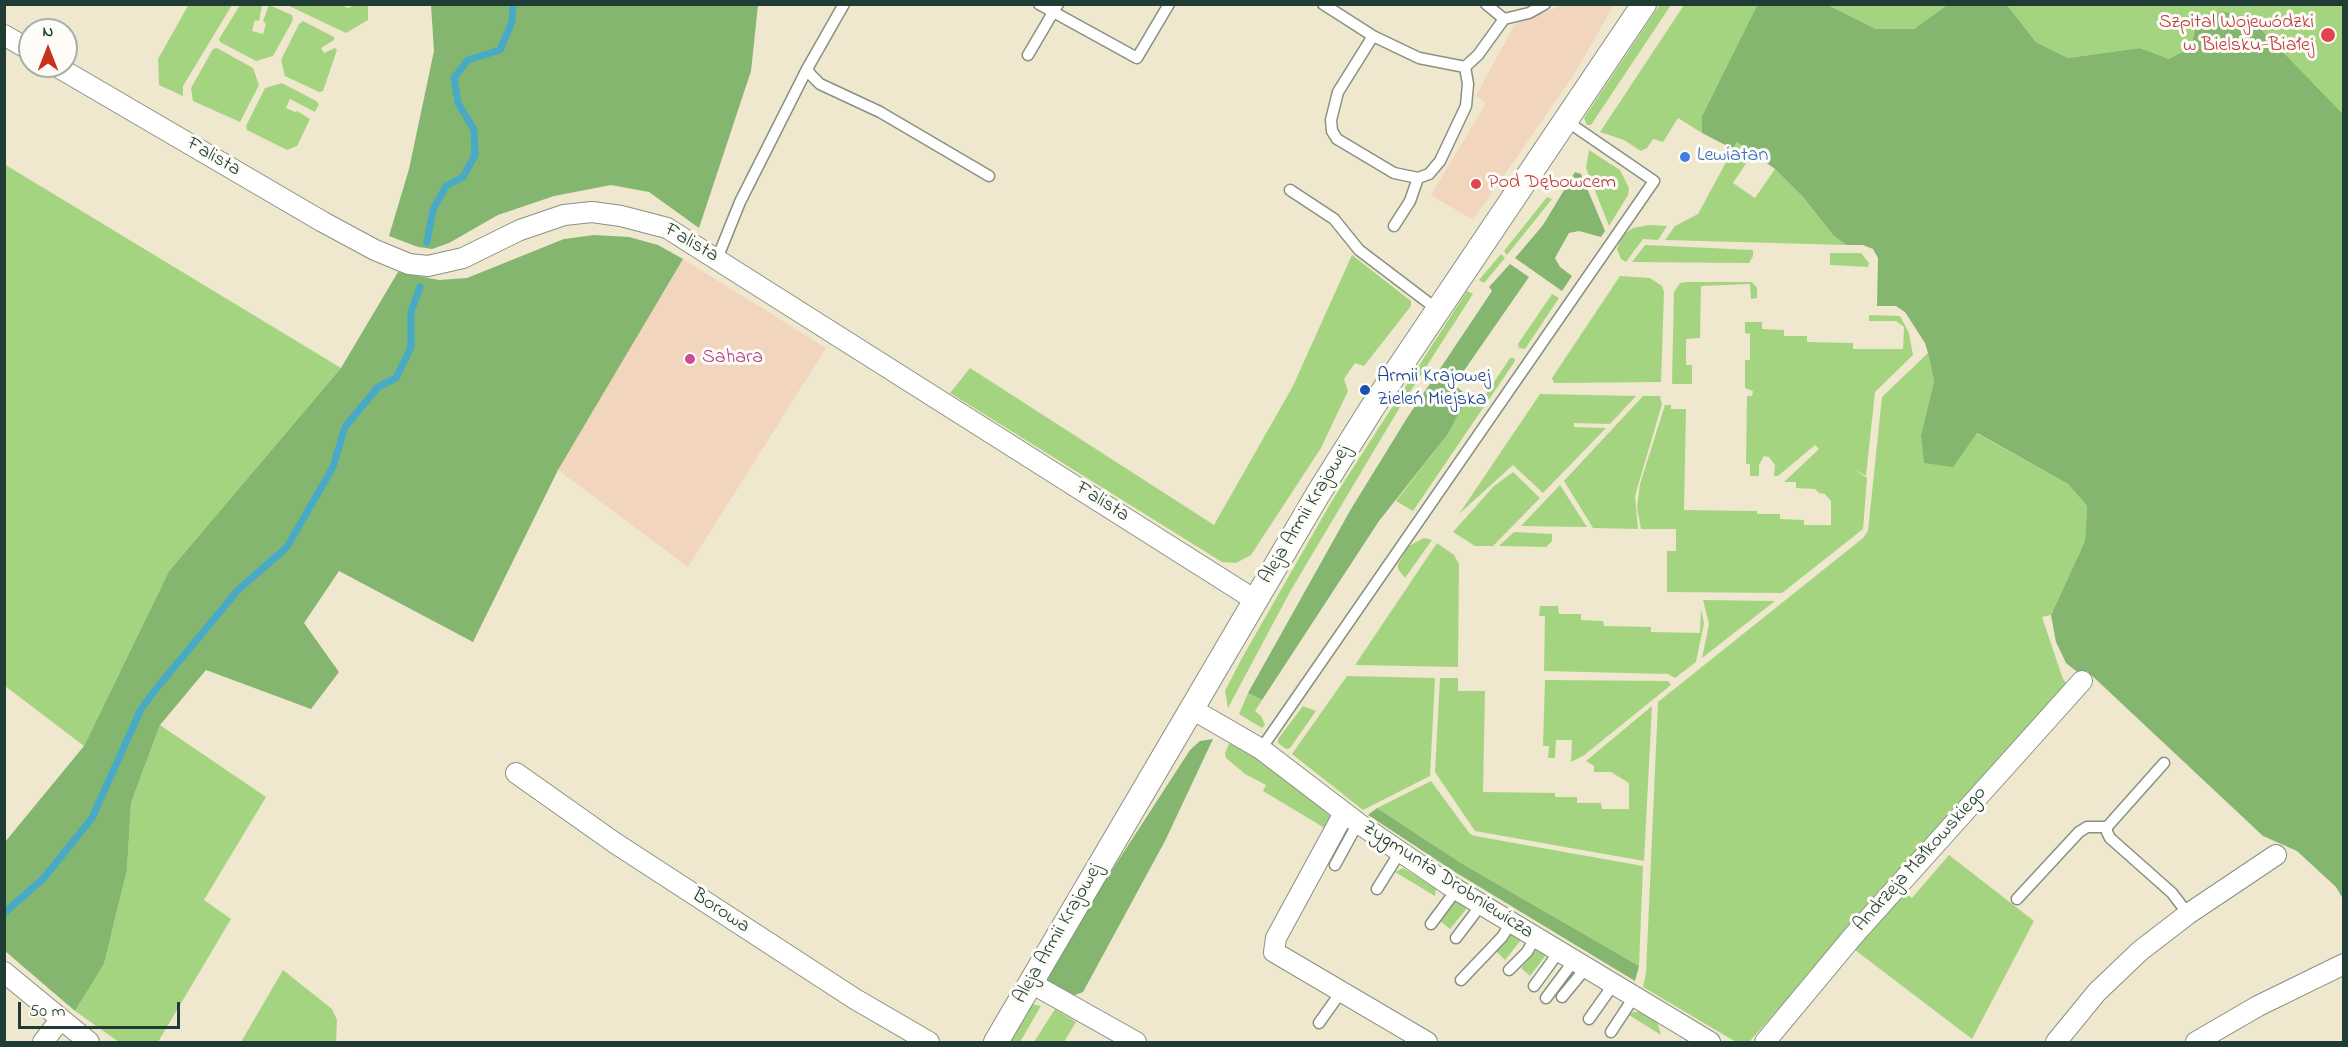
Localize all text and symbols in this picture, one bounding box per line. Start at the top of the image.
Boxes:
place label: Szpital Wojewódzki w Bielsku-Białej [2159,12,2314,59]
north arrow [18,18,78,78]
text: N [43,20,53,44]
marker: Szpital Wojewódzki w Bielsku-Białej [2319,26,2337,44]
street label: Falista [182,133,244,183]
place label: Lewiatan [1697,145,1768,169]
marker: Lewiatan [1678,150,1692,164]
place label: Pod Dębowcem [1488,172,1616,196]
marker: Pod Dębowcem [1469,177,1483,191]
street label: Falista [660,219,722,269]
place label: Sahara [702,347,763,371]
marker: Sahara [683,352,697,366]
place label: Armii Krajowej Zieleń Miejska [1377,366,1490,413]
marker: Armii Krajowej Zieleń Miejska [1358,383,1372,397]
street label: Aleja Armii Krajowej [1255,441,1357,589]
street label: Falista [1071,477,1133,529]
street label: Andrzeja Małkowskiego [1849,782,1993,938]
street label: Zygmunta Drobniewicza [1357,817,1537,945]
street label: Aleja Armii Krajowej [1009,860,1109,1008]
street label: Borowa [686,884,754,940]
scale bar [21,990,183,1028]
text: 50 m [29,999,66,1025]

